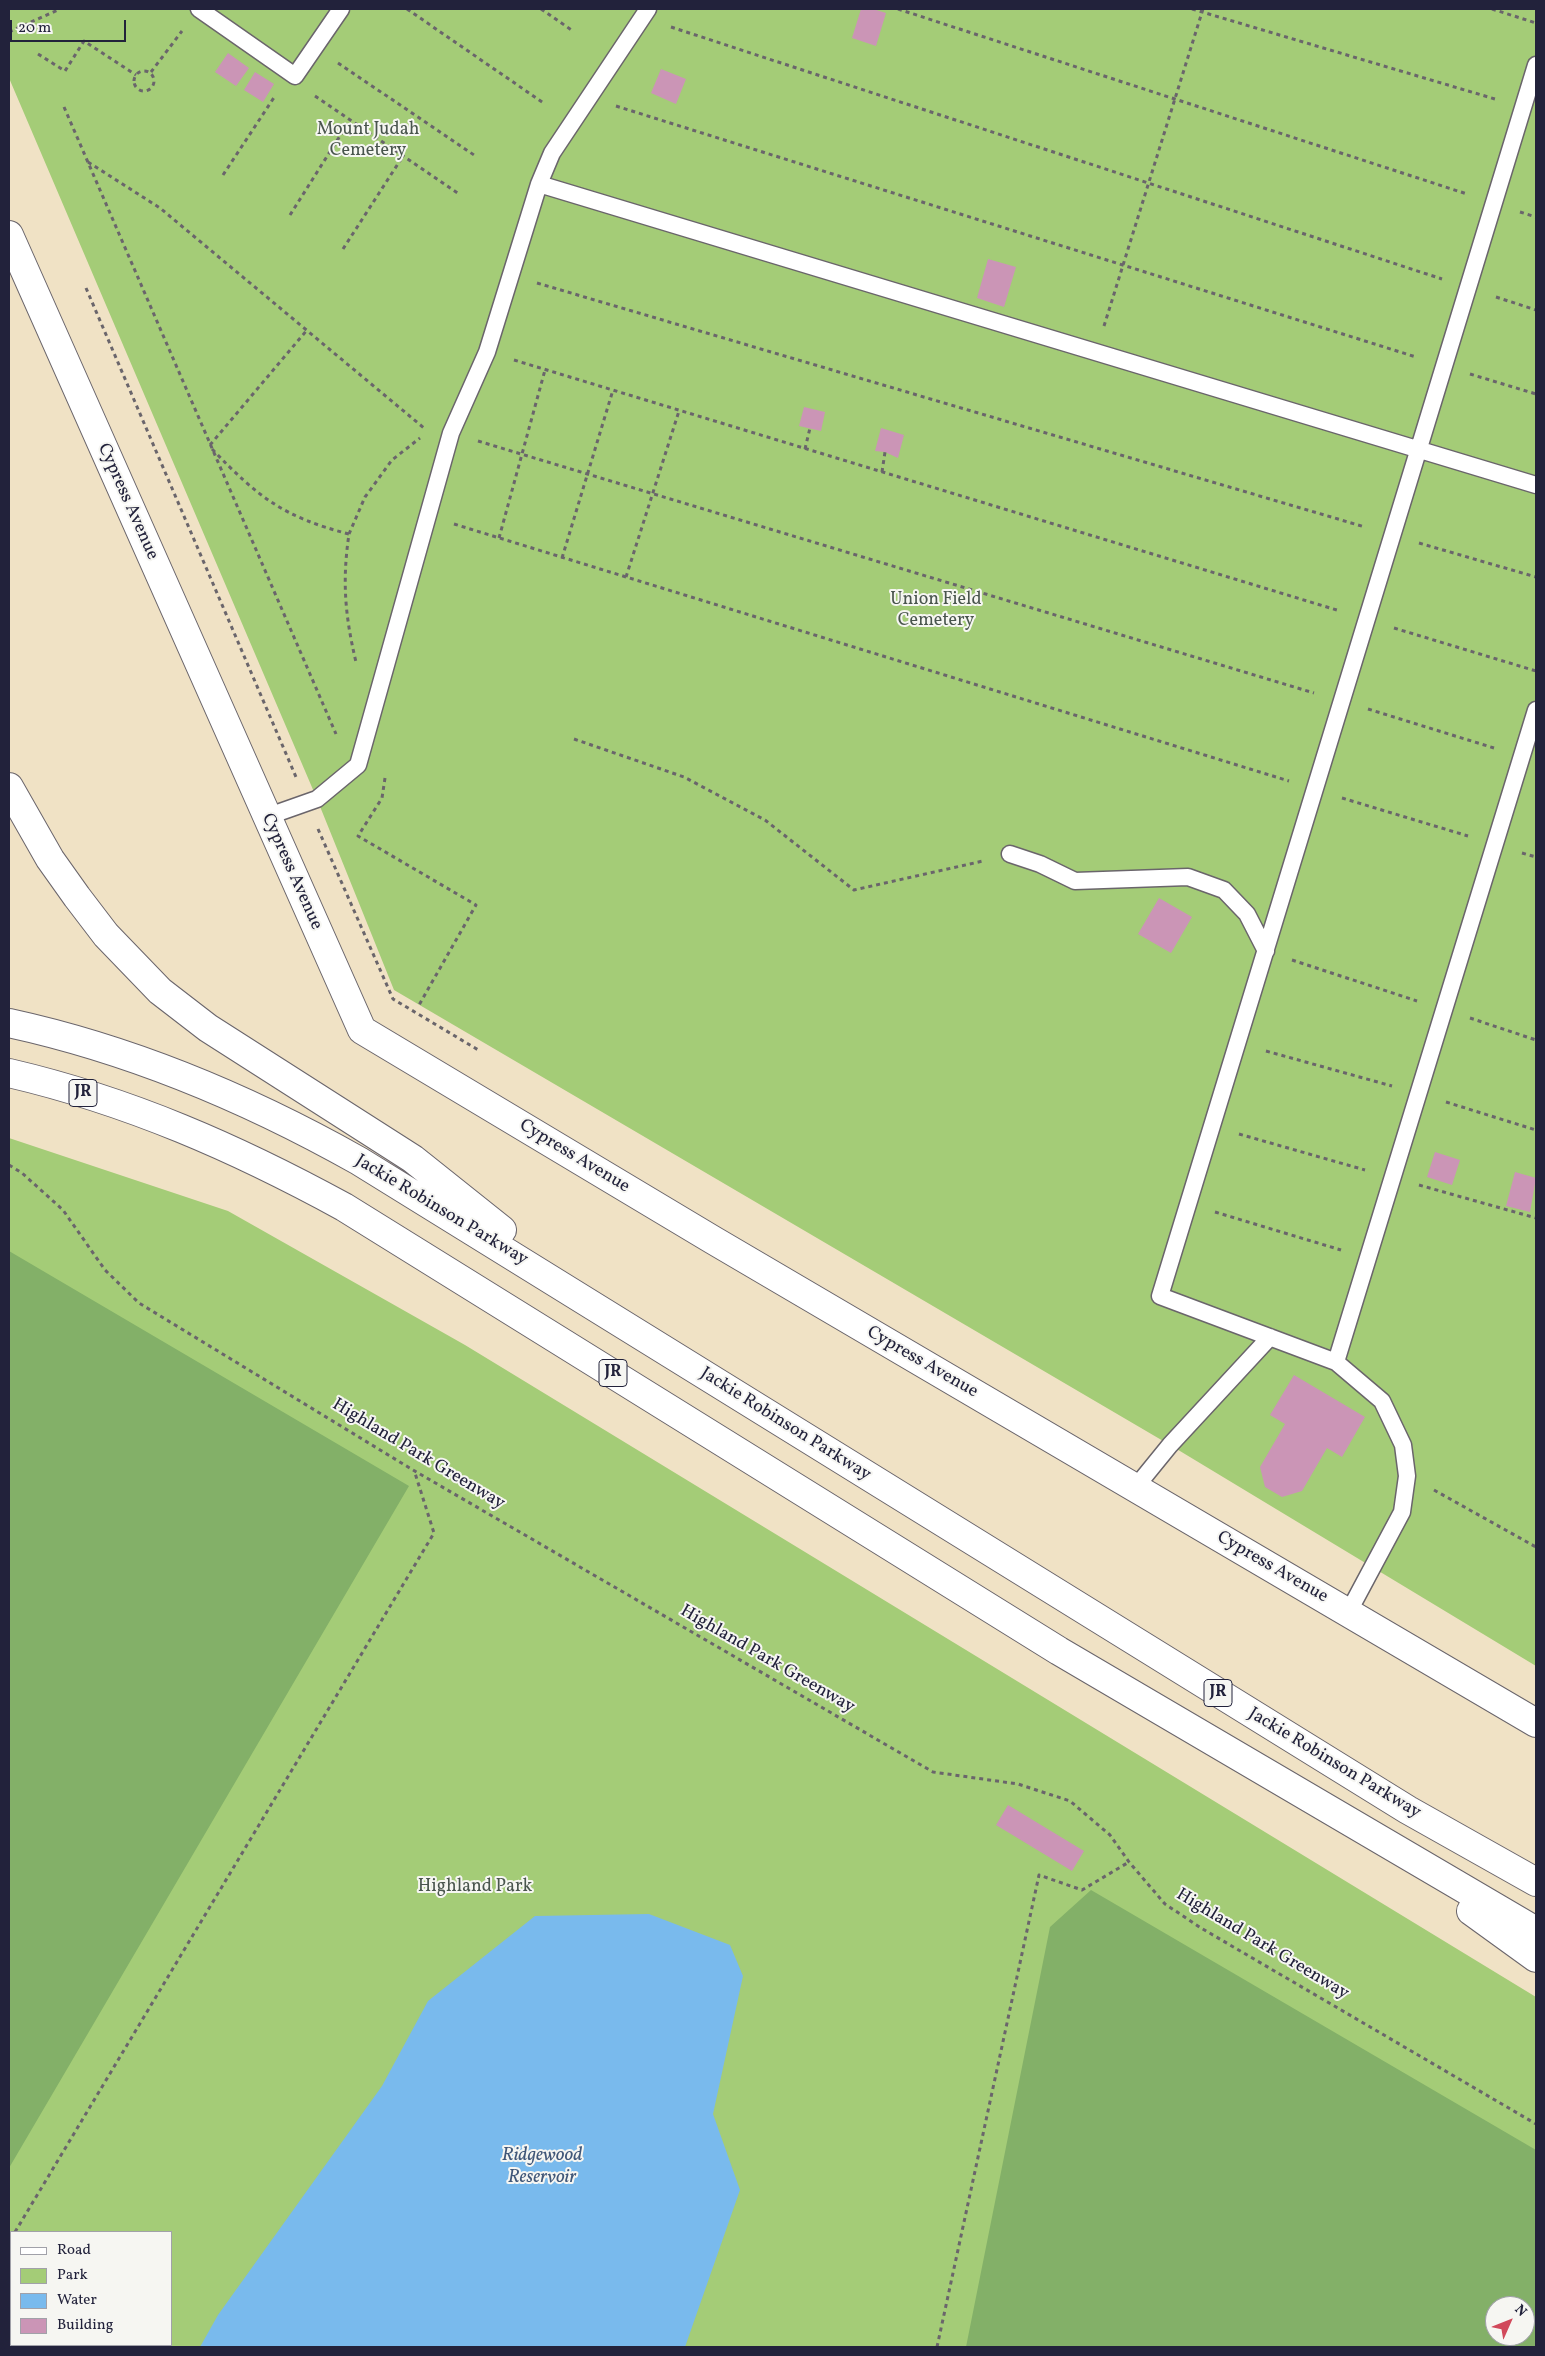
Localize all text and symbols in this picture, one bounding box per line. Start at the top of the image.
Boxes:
scale bar [12,10,129,42]
text: 20 m [18,18,51,39]
park label: Mount Judah Cemetery [317,120,419,162]
street label: Cypress Avenue [92,440,162,564]
park label: Union Field Cemetery [890,590,982,632]
street label: Cypress Avenue [256,810,326,934]
road number: JR [69,1080,97,1106]
street label: Cypress Avenue [515,1116,633,1198]
street label: Jackie Robinson Parkway [351,1151,531,1271]
street label: Cypress Avenue [862,1322,982,1404]
road number: JR [599,1360,627,1386]
street label: Jackie Robinson Parkway [695,1363,875,1487]
street label: Highland Park Greenway [328,1395,508,1515]
street label: Cypress Avenue [1212,1527,1332,1609]
street label: Highland Park Greenway [676,1601,858,1719]
road number: JR [1204,1680,1232,1706]
street label: Jackie Robinson Parkway [1244,1704,1424,1824]
park label: Highland Park [418,1877,532,1899]
street label: Highland Park Greenway [1172,1885,1352,2005]
water label: Ridgewood Reservoir [502,2146,582,2190]
legend [10,2231,172,2346]
text: Road [57,2240,91,2261]
text: Park [57,2265,88,2286]
text: Water [57,2290,97,2311]
north arrow [1485,2296,1535,2346]
text: N [1510,2301,1531,2321]
text: Building [57,2315,113,2336]

